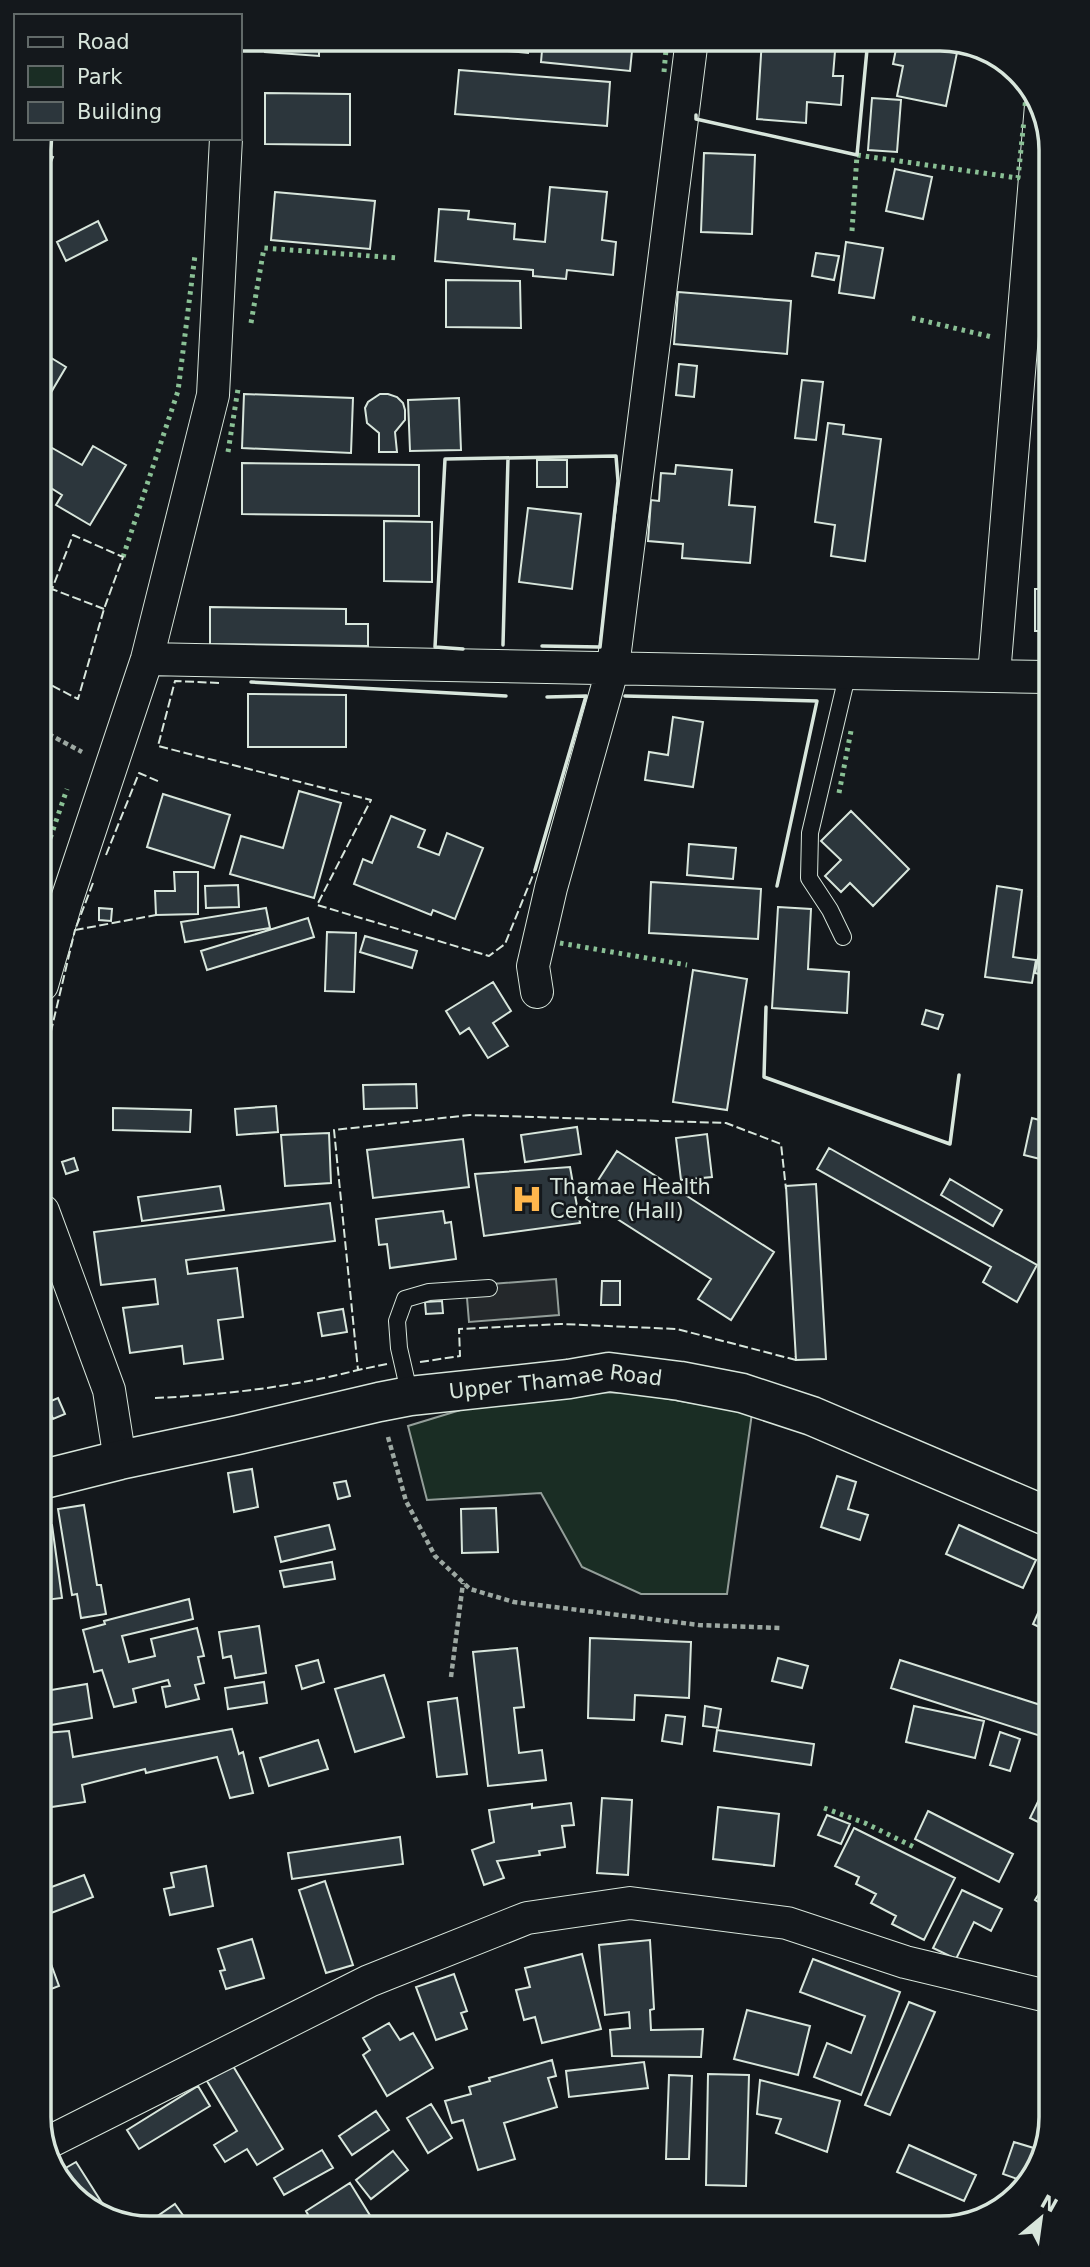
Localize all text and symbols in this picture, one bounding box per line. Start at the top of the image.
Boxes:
legend [14,14,242,140]
text: Road [77,30,130,54]
text: Park [77,65,123,89]
text: Building [77,100,162,124]
place label: Thamae Health Centre (Hall) [549,1175,711,1223]
hospital icon: Thamae Health Centre (Hall) [510,1182,544,1216]
street label: Upper Thamae Road [448,1360,664,1404]
north arrow [1006,2183,1076,2253]
text: N [1037,2190,1062,2217]

